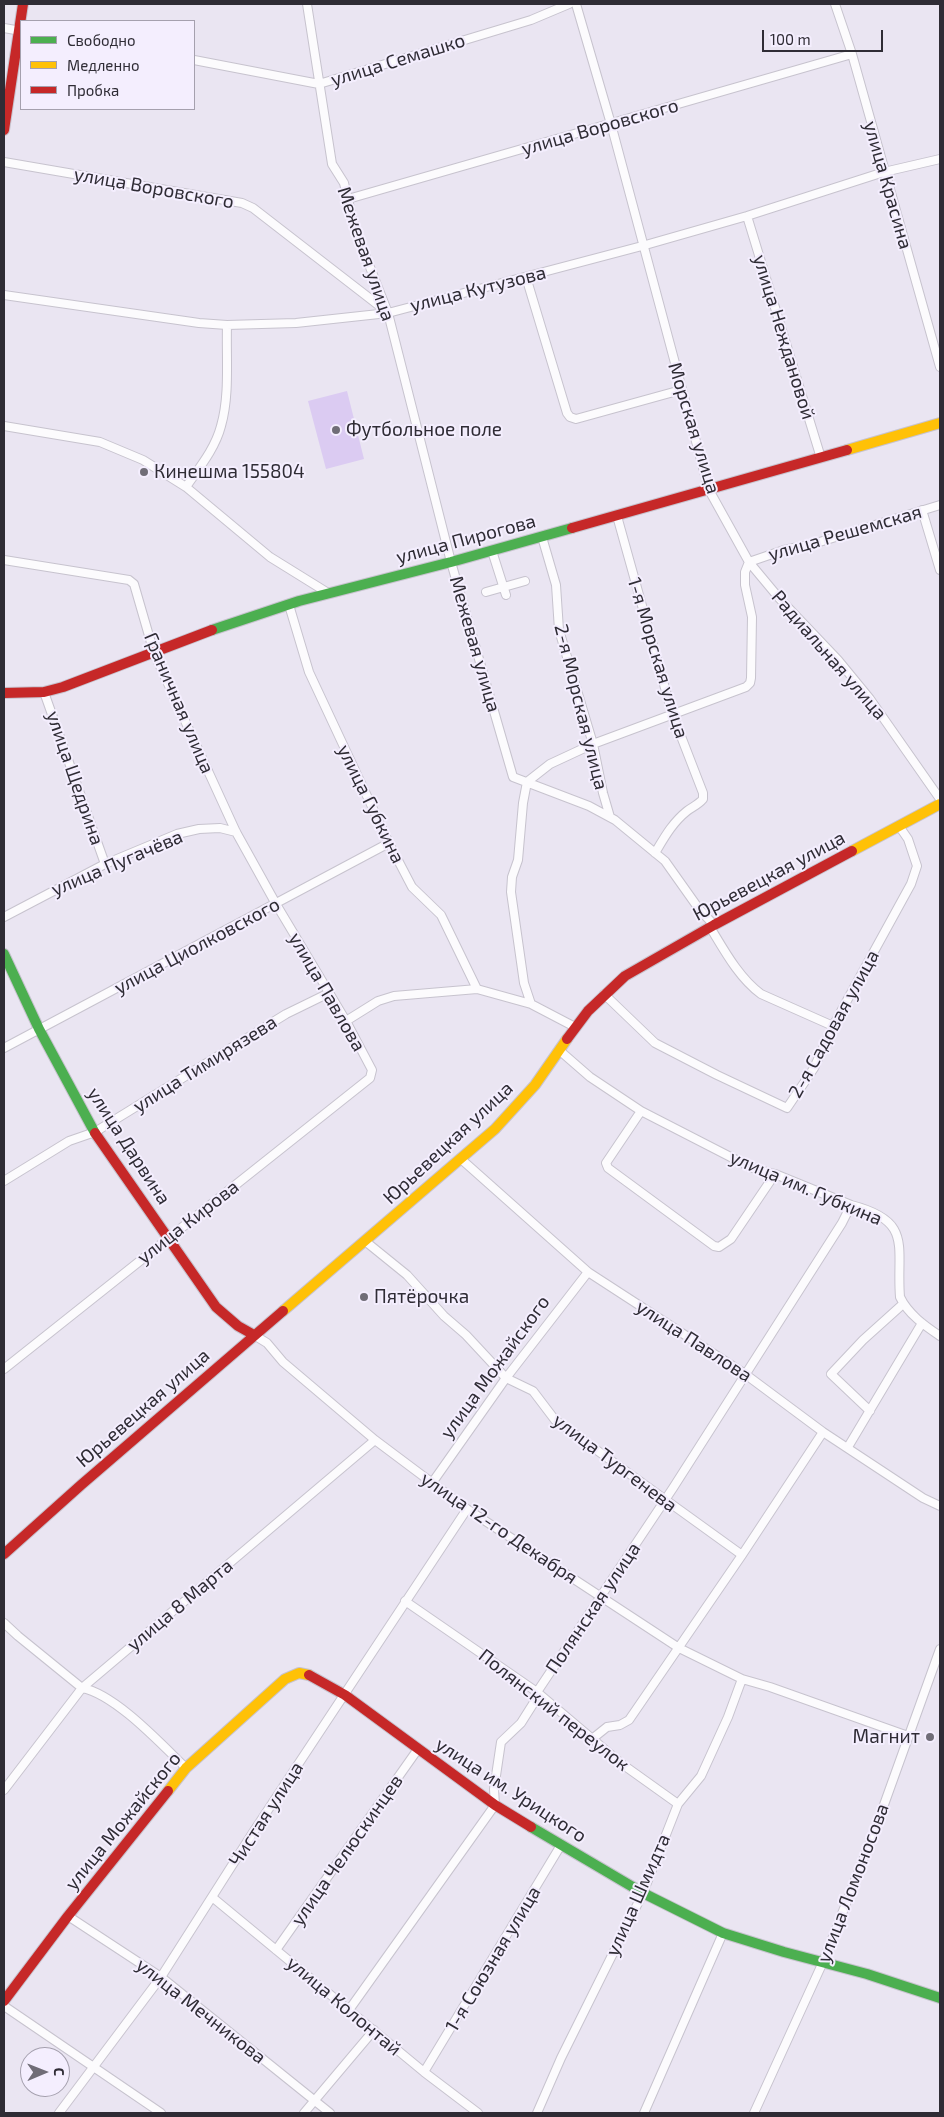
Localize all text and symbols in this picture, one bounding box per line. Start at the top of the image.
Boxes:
legend [20,20,195,110]
scale bar [764,20,885,52]
street label: улица Семашко [328,29,468,91]
text: 100 m [770,30,811,48]
text: Свободно [67,31,136,49]
text: Медленно [67,56,140,74]
text: Пробка [67,81,119,99]
street label: улица Воровского [519,94,681,160]
street label: улица Красина [859,118,917,252]
street label: улица Воровского [72,163,236,213]
street label: Межевая улица [332,184,400,324]
street label: улица Неждановой [748,252,820,422]
street label: улица Кутузова [408,261,548,317]
street label: Морская улица [663,360,725,496]
place label: Футбольное поле [346,419,502,441]
marker: Футбольное поле [330,424,342,436]
place label: Кинешма 155804 [154,461,305,483]
marker: Кинешма 155804 [138,466,150,478]
street label: улица Решемская [766,500,924,566]
street label: улица Пирогова [394,509,538,569]
street label: Межевая улица [445,573,505,715]
street label: 1-я Морская улица [623,575,693,741]
street label: Радиальная улица [767,586,891,724]
street label: 2-я Морская улица [549,622,613,792]
street label: Граничная улица [139,629,219,777]
street label: улица Щедрина [41,708,109,848]
street label: улица Губкина [332,741,410,867]
street label: улица Пугачёва [48,825,186,901]
street label: Юрьевецкая улица [689,826,849,926]
street label: улица Циолковского [110,893,284,999]
street label: улица Павлова [284,928,370,1056]
street label: 2-я Садовая улица [784,946,884,1102]
street label: улица Тимирязева [129,1011,281,1117]
street label: Юрьевецкая улица [378,1077,518,1209]
street label: улица Дарвина [83,1083,175,1209]
street label: улица им. Губкина [726,1146,886,1230]
street label: улица Кирова [133,1175,243,1269]
place label: Пятёрочка [374,1286,469,1308]
marker: Пятёрочка [358,1291,370,1303]
street label: улица Можайского [435,1291,555,1443]
street label: улица Павлова [632,1295,756,1387]
street label: Юрьевецкая улица [72,1344,214,1472]
street label: улица Тургенева [548,1409,682,1517]
street label: улица 12-го Декабря [416,1467,582,1589]
street label: Полянская улица [541,1538,645,1678]
street label: улица 8 Марта [122,1554,238,1656]
street label: Полянский переулок [474,1644,634,1776]
place label: Магнит [853,1726,920,1748]
marker: Магнит [924,1731,936,1743]
street label: улица им. Урицкого [431,1733,591,1847]
street label: улица Можайского [60,1747,186,1895]
street label: Чистая улица [224,1758,308,1870]
street label: улица Челюскинцев [286,1770,408,1930]
street label: улица Ломоносова [812,1800,894,1966]
street label: улица Шмидта [601,1830,675,1960]
street label: 1-я Союзная улица [441,1882,545,2036]
street label: улица Колонтай [282,1951,406,2061]
street label: улица Мечникова [132,1953,270,2069]
north arrow [20,2047,70,2097]
text: С [51,2067,68,2076]

